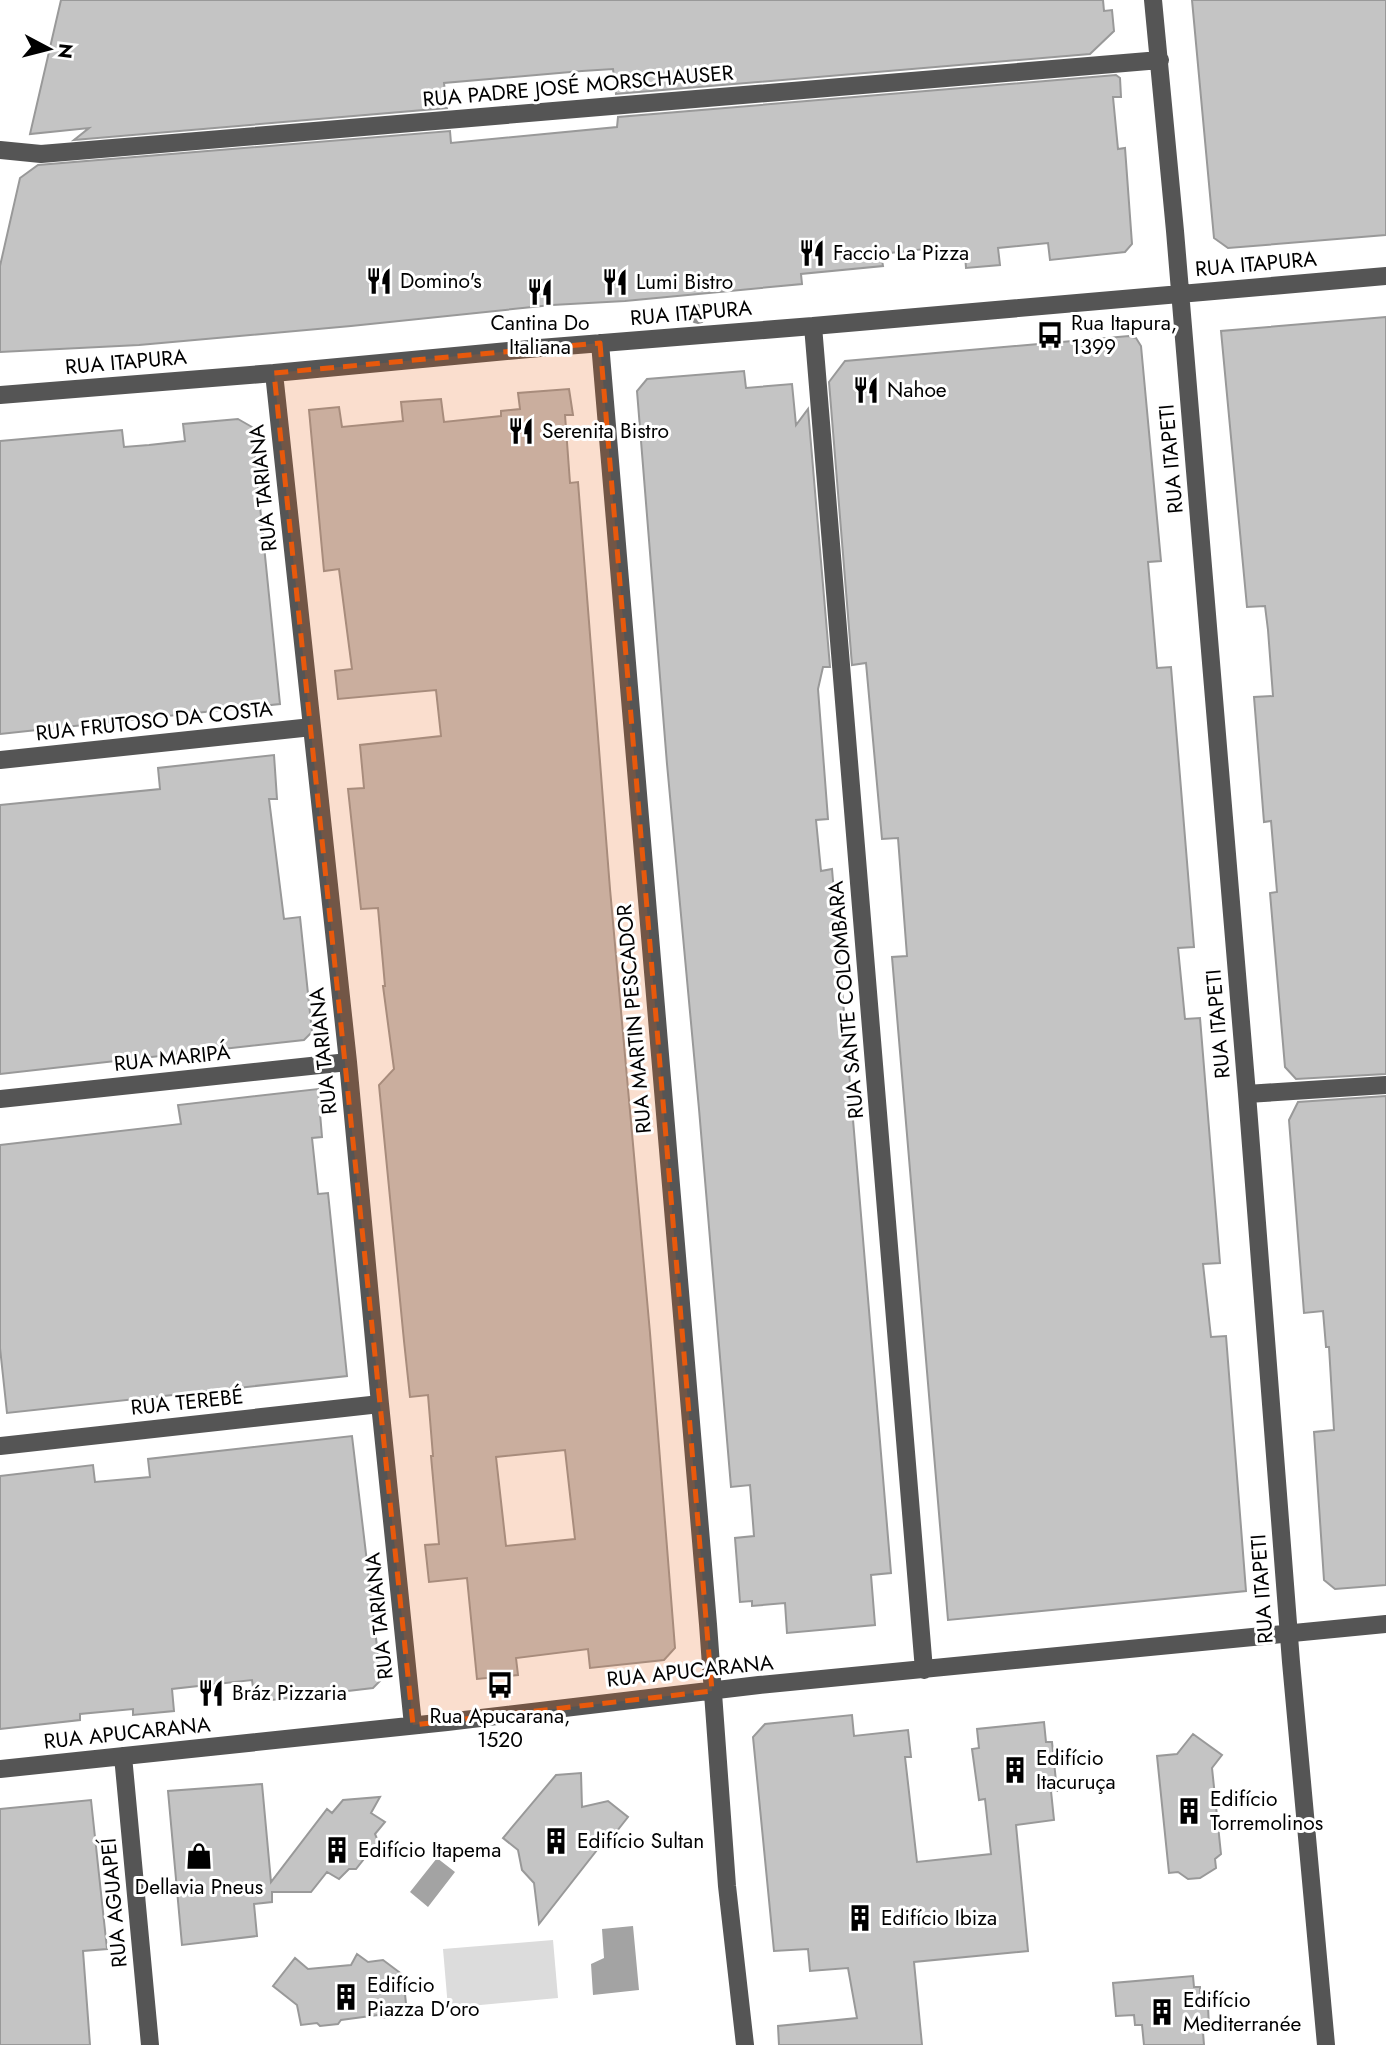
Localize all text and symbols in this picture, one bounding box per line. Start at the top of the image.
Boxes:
north arrow [14,14,84,84]
text: N [51,42,80,60]
street label: RUA PADRE JOSÉ MORSCHAUSER [421,57,735,115]
restaurant icon: Faccio La Pizza [797,238,827,268]
place label: Faccio La Pizza [833,238,969,268]
street label: RUA ITAPURA [1194,244,1318,284]
restaurant icon: Domino's [364,266,394,296]
place label: Domino's [400,266,482,296]
restaurant icon: Lumi Bistro [600,267,630,297]
place label: Lumi Bistro [636,267,733,297]
restaurant icon: Cantina Do Italiana [525,277,555,307]
street label: RUA ITAPURA [629,293,753,333]
place label: Cantina Do Italiana [490,308,590,362]
place label: Rua Itapura, 1399 [1071,308,1177,362]
bus stop icon: Rua Itapura, 1399 [1035,320,1065,350]
street label: RUA ITAPURA [64,342,188,382]
restaurant icon: Nahoe [851,375,881,405]
place label: Nahoe [887,375,947,405]
street label: RUA ITAPETI [1151,403,1191,515]
restaurant icon: Serenita Bistro [506,416,536,446]
place label: Serenita Bistro [542,416,669,446]
street label: RUA TARIANA [241,423,285,553]
street label: RUA FRUTOSO DA COSTA [34,694,274,748]
street label: RUA SANTE COLOMBARA [821,880,871,1120]
street label: RUA MARTIN PESCADOR [609,903,659,1135]
street label: RUA ITAPETI [1198,968,1238,1080]
street label: RUA TARIANA [301,986,345,1116]
street label: RUA MARIPÁ [112,1037,232,1079]
street label: RUA TEREBÉ [129,1381,245,1423]
street label: RUA ITAPETI [1243,1533,1281,1645]
street label: RUA TARIANA [357,1551,401,1681]
street label: RUA APUCARANA [605,1647,775,1695]
bus stop icon: Rua Apucarana, 1520 [485,1670,515,1700]
restaurant icon: Bráz Pizzaria [196,1678,226,1708]
place label: Bráz Pizzaria [232,1678,347,1708]
place label: Rua Apucarana, 1520 [429,1701,571,1755]
street label: RUA APUCARANA [42,1709,212,1757]
place label: Edifício Itacuruça [1036,1743,1116,1797]
building icon: Edifício Itacuruça [1000,1755,1030,1785]
place label: Edifício Torremolinos [1210,1784,1323,1838]
building icon: Edifício Torremolinos [1174,1796,1204,1826]
building icon: Edifício Sultan [541,1826,571,1856]
place label: Edifício Sultan [577,1826,704,1856]
building icon: Edifício Itapema [322,1835,352,1865]
place label: Edifício Itapema [358,1835,501,1865]
street label: RUA AGUAPEÍ [93,1836,135,1969]
shop icon: Dellavia Pneus [184,1841,214,1871]
place label: Dellavia Pneus [135,1872,263,1902]
building icon: Edifício Ibiza [845,1903,875,1933]
place label: Edifício Ibiza [881,1903,997,1933]
place label: Edifício Piazza D'oro [367,1970,479,2024]
building icon: Edifício Piazza D'oro [331,1982,361,2012]
place label: Edifício Mediterranée [1183,1985,1301,2039]
building icon: Edifício Mediterranée [1147,1997,1177,2027]

